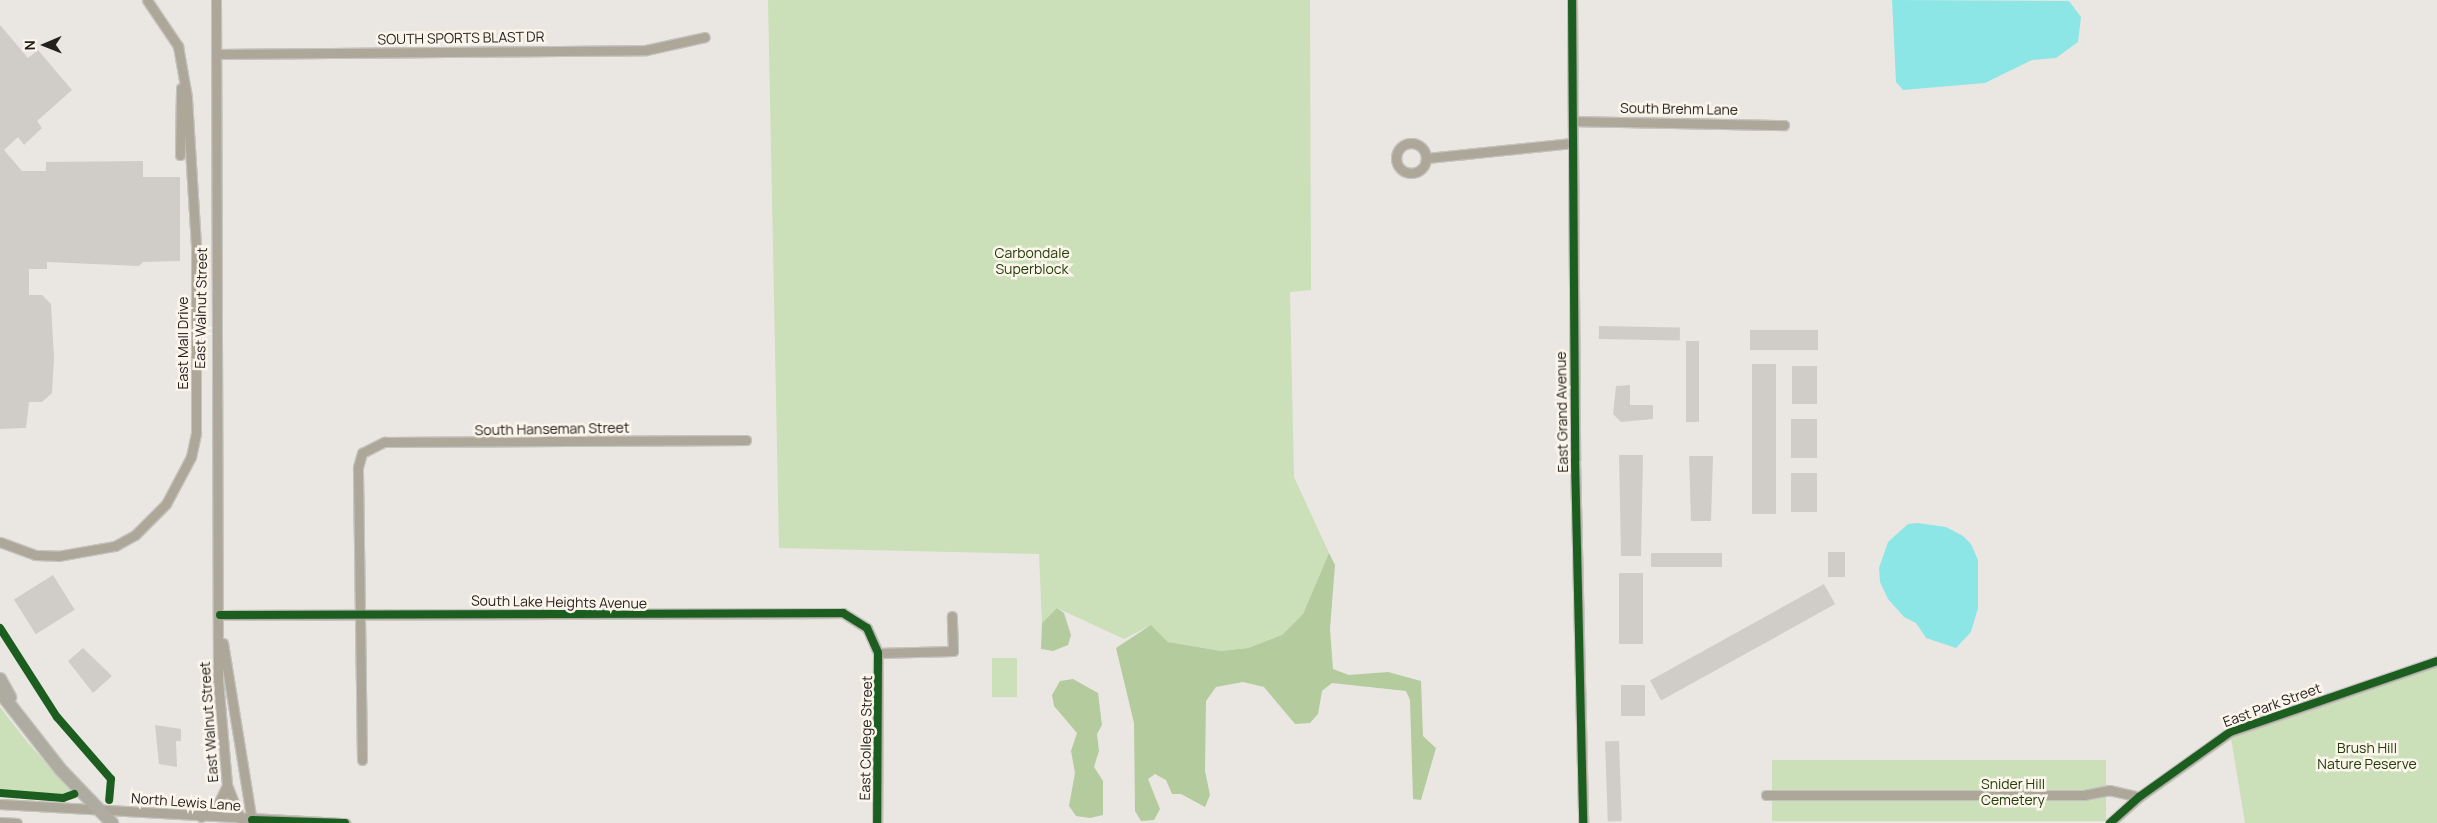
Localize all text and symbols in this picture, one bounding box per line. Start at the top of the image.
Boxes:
north arrow [20,20,70,70]
street label: SOUTH SPORTS BLAST DR [377,28,545,48]
text: N [20,40,39,50]
street label: South Brehm Lane [1620,100,1738,118]
park label: Carbondale Superblock [994,245,1070,278]
street label: East Walnut Street [192,247,210,369]
street label: East Mall Drive [175,296,191,390]
street label: East Grand Avenue [1553,351,1571,473]
street label: South Hanseman Street [474,419,630,439]
street label: South Lake Heights Avenue [471,592,647,612]
street label: East Walnut Street [196,661,222,783]
street label: East College Street [857,675,875,801]
street label: East Park Street [2221,679,2323,731]
park label: Brush Hill Nature Peserve [2317,740,2417,772]
park label: Snider Hill Cemetery [1981,776,2045,809]
street label: North Lewis Lane [130,790,242,814]

